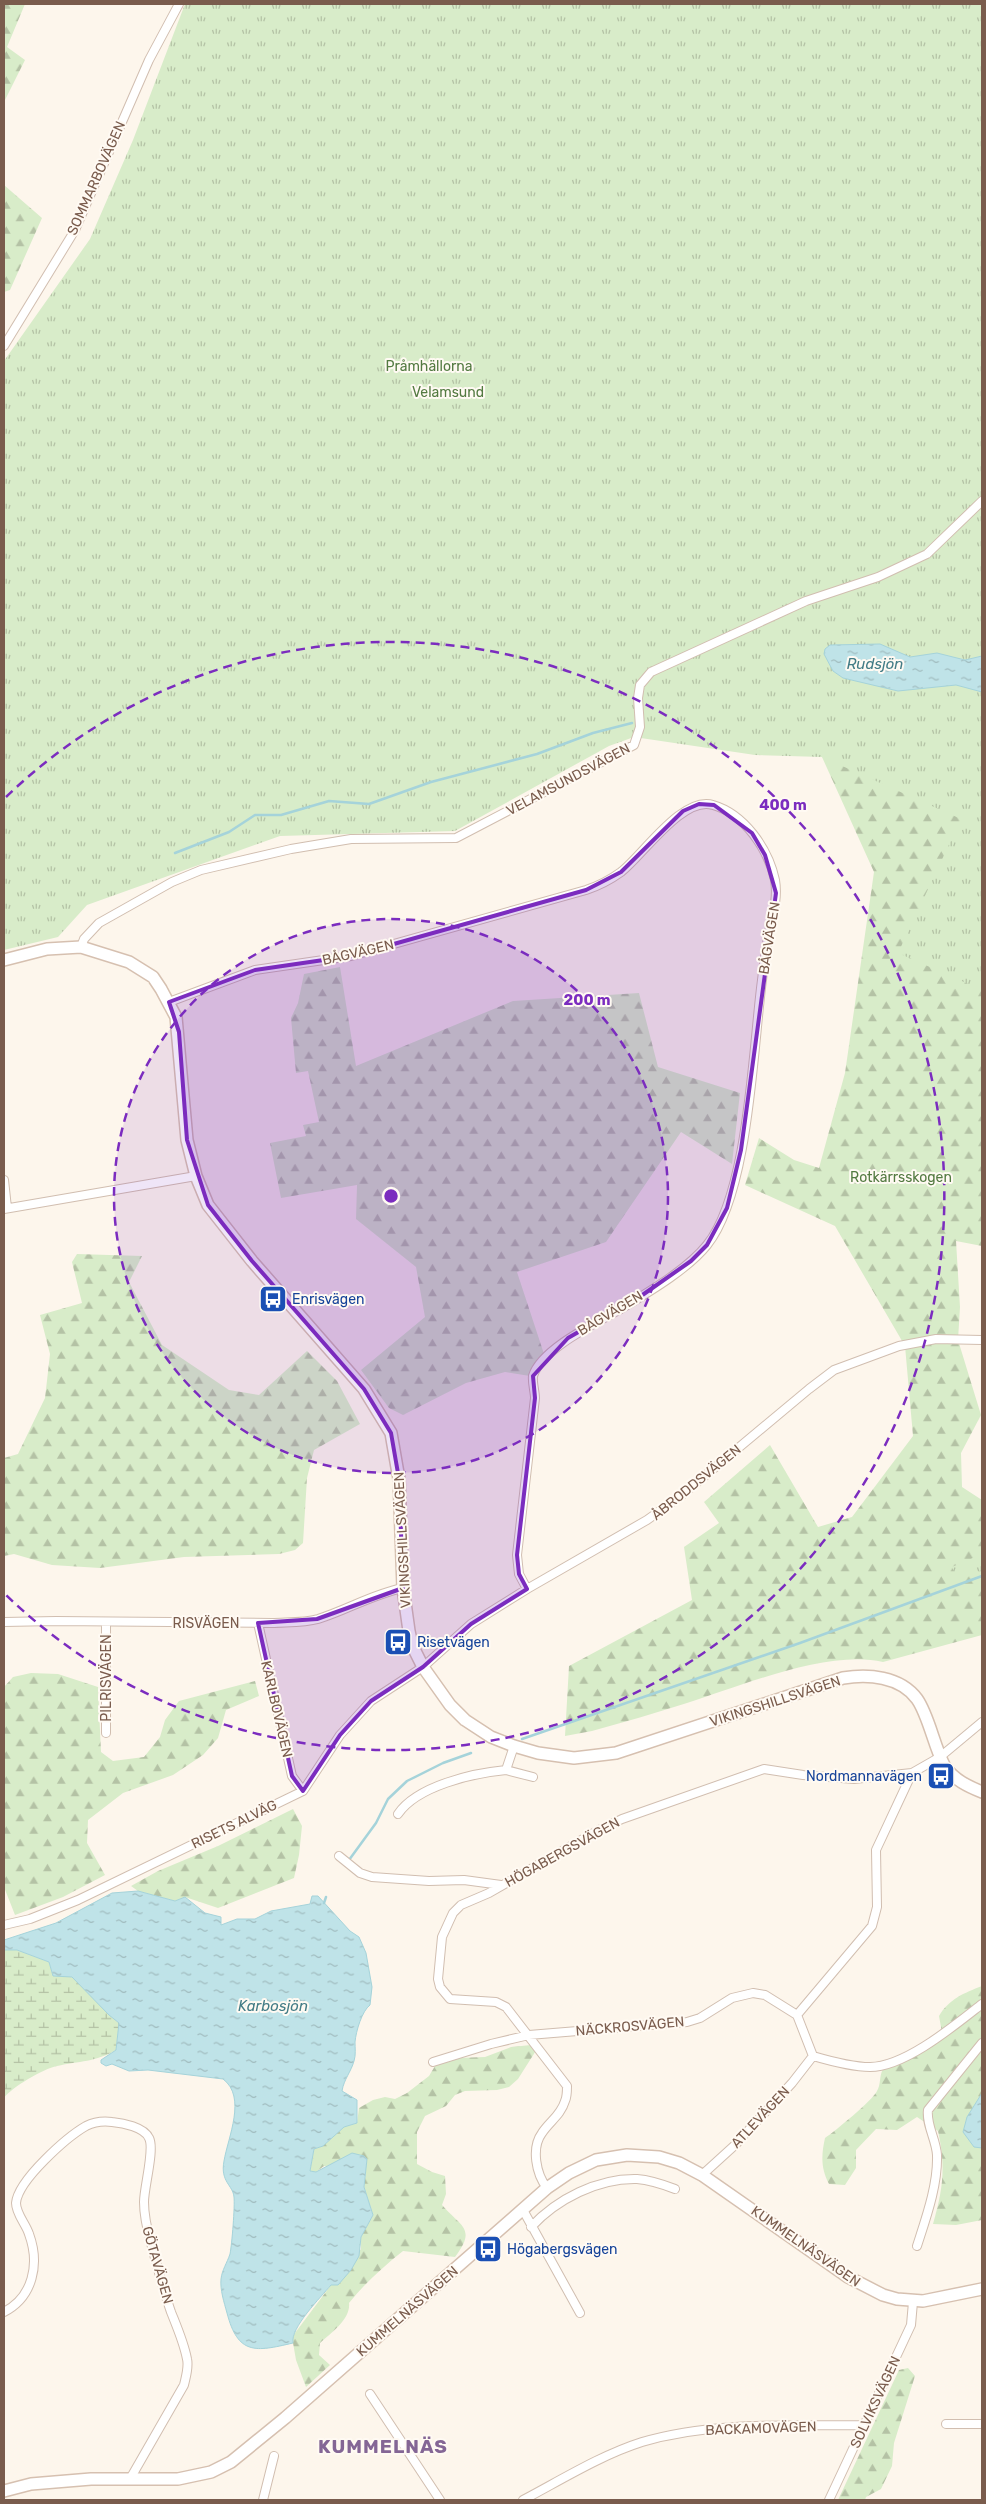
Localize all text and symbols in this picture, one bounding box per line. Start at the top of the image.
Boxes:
street label: SOMMARBOVÄGEN [64,119,129,238]
park label: Pråmhällorna [386,358,473,375]
park label: Velamsund [412,384,484,401]
water label: Rudsjön [847,655,903,673]
street label: VELAMSUNDSVÄGEN [503,740,633,819]
text: 400 m [759,796,807,814]
street label: BÅGVÄGEN [754,900,784,976]
street label: BÅGVÄGEN [320,935,396,969]
text: 200 m [563,991,611,1009]
park label: Rotkärrsskogen [850,1169,952,1186]
centre of rings [382,1187,400,1205]
bus stop icon: Enrisvägen [258,1284,288,1314]
street label: BÅGVÄGEN [574,1286,646,1340]
place label: Enrisvägen [292,1291,364,1308]
street label: ÅBRODDSVÄGEN [647,1440,745,1524]
street label: VIKINGSHILLSVÄGEN [390,1471,415,1609]
street label: RISVÄGEN [173,1615,239,1632]
bus stop icon: Risetvägen [383,1627,413,1657]
street label: PILRISVÄGEN [98,1634,115,1722]
place label: Risetvägen [417,1634,490,1651]
street label: KARLBOVÄGEN [257,1659,296,1759]
street label: VIKINGSHILLSVÄGEN [708,1672,843,1731]
bus stop icon: Nordmannavägen [926,1761,956,1791]
place label: Nordmannavägen [806,1768,922,1785]
street label: RISETS ALVÄG [189,1796,280,1853]
street label: HÖGABERGSVÄGEN [502,1814,623,1891]
water label: Karbosjön [238,1997,308,2015]
street label: NÄCKROSVÄGEN [575,2013,685,2040]
street label: ATLEVÄGEN [728,2083,793,2152]
street label: KUMMELNÄSVÄGEN [748,2202,864,2291]
street label: GÖTAVÄGEN [138,2224,177,2306]
bus stop icon: Högabergsvägen [473,2234,503,2264]
place label: Högabergsvägen [507,2241,618,2258]
street label: KUMMELNÄSVÄGEN [353,2262,462,2360]
street label: SOLVIKSVÄGEN [847,2353,904,2451]
street label: BACKAMOVÄGEN [705,2418,817,2439]
district label: KUMMELNÄS [318,2435,448,2458]

